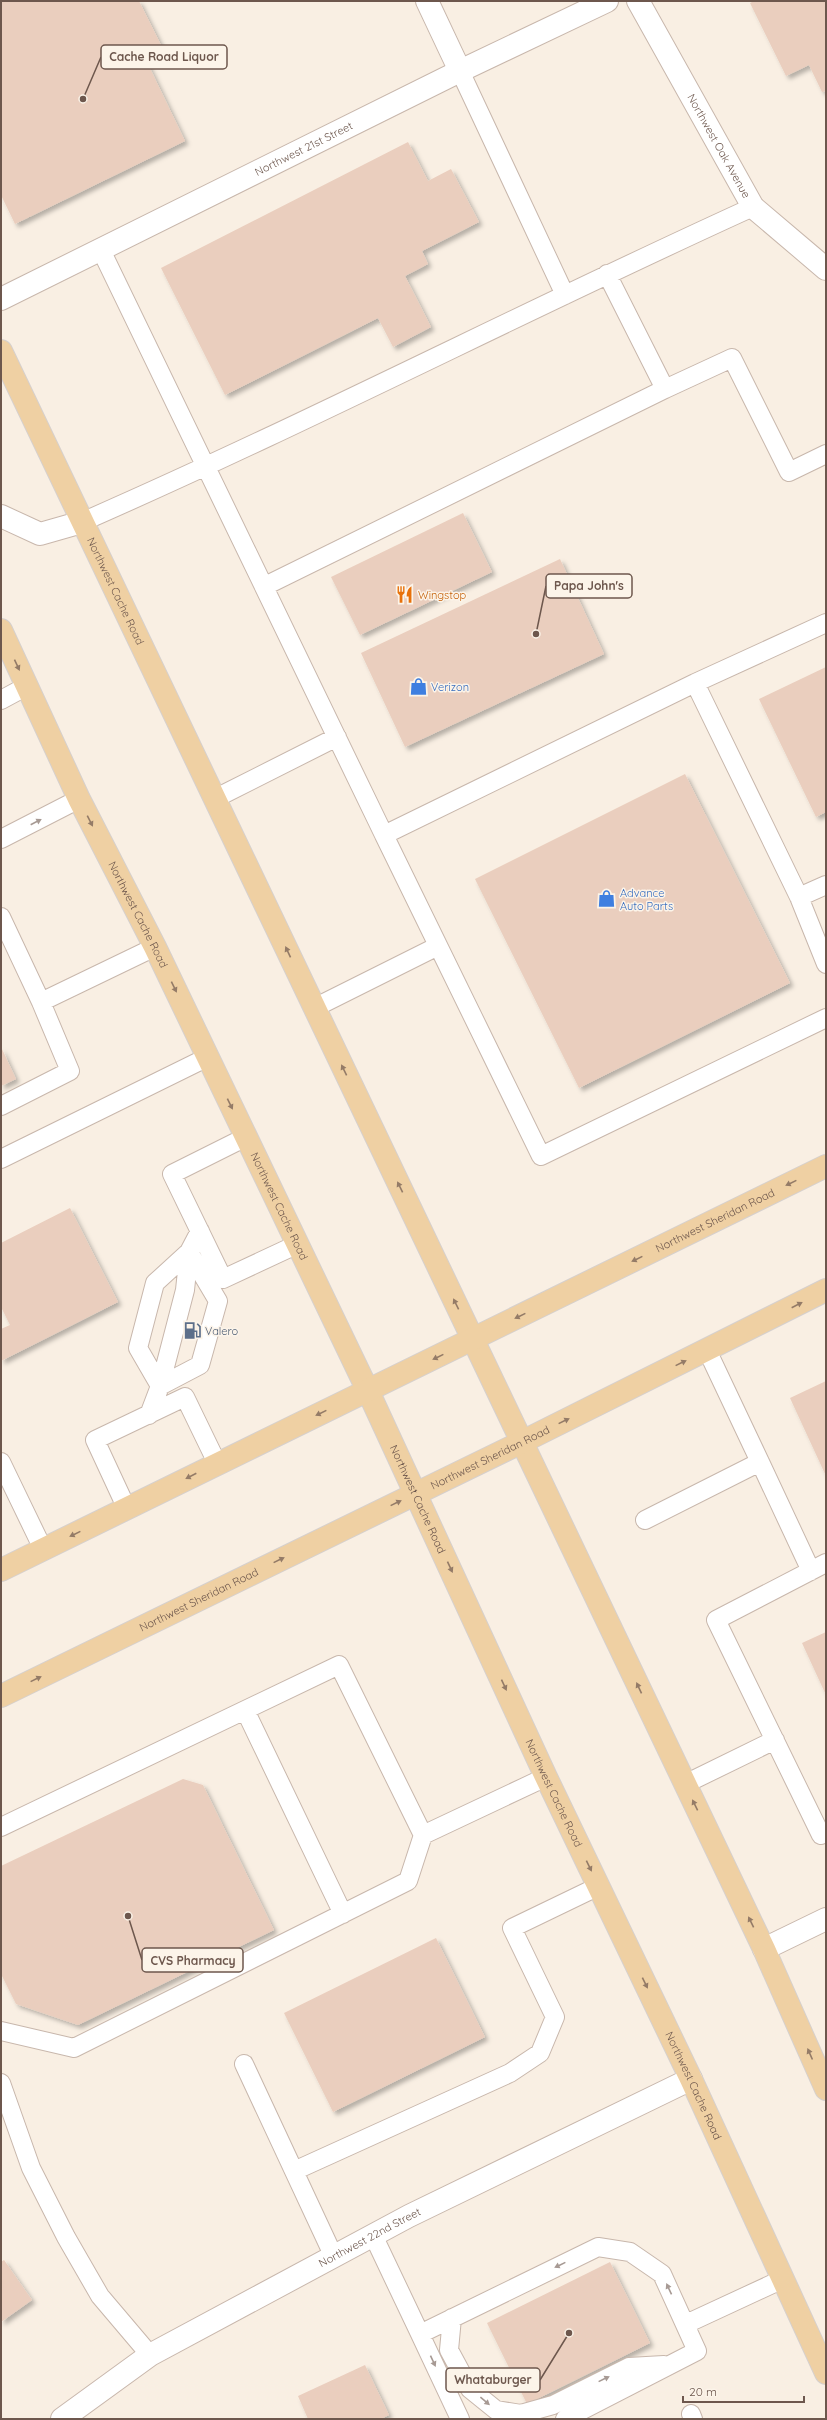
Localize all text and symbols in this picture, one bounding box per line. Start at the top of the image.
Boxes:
callout: Cache Road Liquor [101,45,227,69]
text: Cache Road Liquor [109,49,219,64]
street label: Northwest Oak Avenue [684,91,754,200]
street label: Northwest 21st Street [252,118,355,179]
street label: Northwest Cache Road [84,535,147,647]
callout: Papa John's [546,574,632,598]
text: Papa John's [554,578,624,593]
restaurant icon: Wingstop [395,585,415,605]
place label: Wingstop [418,588,467,602]
one-way arrow [14,660,20,671]
shop icon: Verizon [408,677,428,697]
place label: Verizon [431,680,469,694]
one-way arrow [87,815,93,827]
one-way arrow [30,818,42,825]
street label: Northwest Cache Road [105,859,171,970]
place label: Advance Auto Parts [620,886,673,913]
shop icon: Advance Auto Parts [597,889,617,909]
one-way arrow [285,947,291,958]
one-way arrow [171,981,177,993]
one-way arrow [341,1064,347,1076]
one-way arrow [227,1099,233,1110]
street label: Northwest Cache Road [248,1150,311,1262]
one-way arrow [785,1180,797,1187]
one-way arrow [397,1181,403,1193]
street label: Northwest Sheridan Road [653,1185,777,1255]
one-way arrow [631,1256,642,1262]
one-way arrow [453,1299,459,1310]
one-way arrow [791,1302,803,1308]
one-way arrow [514,1313,526,1320]
fuel station icon: Valero [182,1321,202,1341]
place label: Valero [205,1324,238,1338]
one-way arrow [432,1354,443,1360]
one-way arrow [675,1360,686,1366]
one-way arrow [315,1410,326,1416]
one-way arrow [559,1418,570,1424]
street label: Northwest Sheridan Road [428,1422,552,1493]
street label: Northwest Cache Road [387,1443,449,1555]
one-way arrow [185,1473,197,1479]
one-way arrow [390,1500,401,1506]
one-way arrow [69,1531,80,1537]
one-way arrow [273,1557,284,1563]
one-way arrow [447,1561,453,1573]
street label: Northwest Sheridan Road [137,1565,261,1635]
one-way arrow [30,1676,42,1682]
one-way arrow [501,1679,507,1691]
one-way arrow [636,1682,642,1693]
street label: Northwest Cache Road [523,1737,586,1849]
one-way arrow [692,1800,698,1811]
one-way arrow [586,1860,592,1872]
one-way arrow [748,1917,754,1928]
callout: CVS Pharmacy [142,1948,243,1972]
text: CVS Pharmacy [151,1953,235,1968]
one-way arrow [642,1978,648,1989]
street label: Northwest Cache Road [662,2029,725,2142]
one-way arrow [807,2048,813,2059]
street label: Northwest 22nd Street [316,2204,423,2270]
one-way arrow [554,2262,566,2269]
one-way arrow [666,2283,672,2294]
one-way arrow [430,2356,436,2367]
callout: Whataburger [446,2368,540,2392]
text: Whataburger [454,2372,532,2387]
one-way arrow [599,2376,610,2382]
scale bar [683,2378,804,2404]
text: 20 m [689,2384,717,2399]
one-way arrow [480,2397,490,2406]

